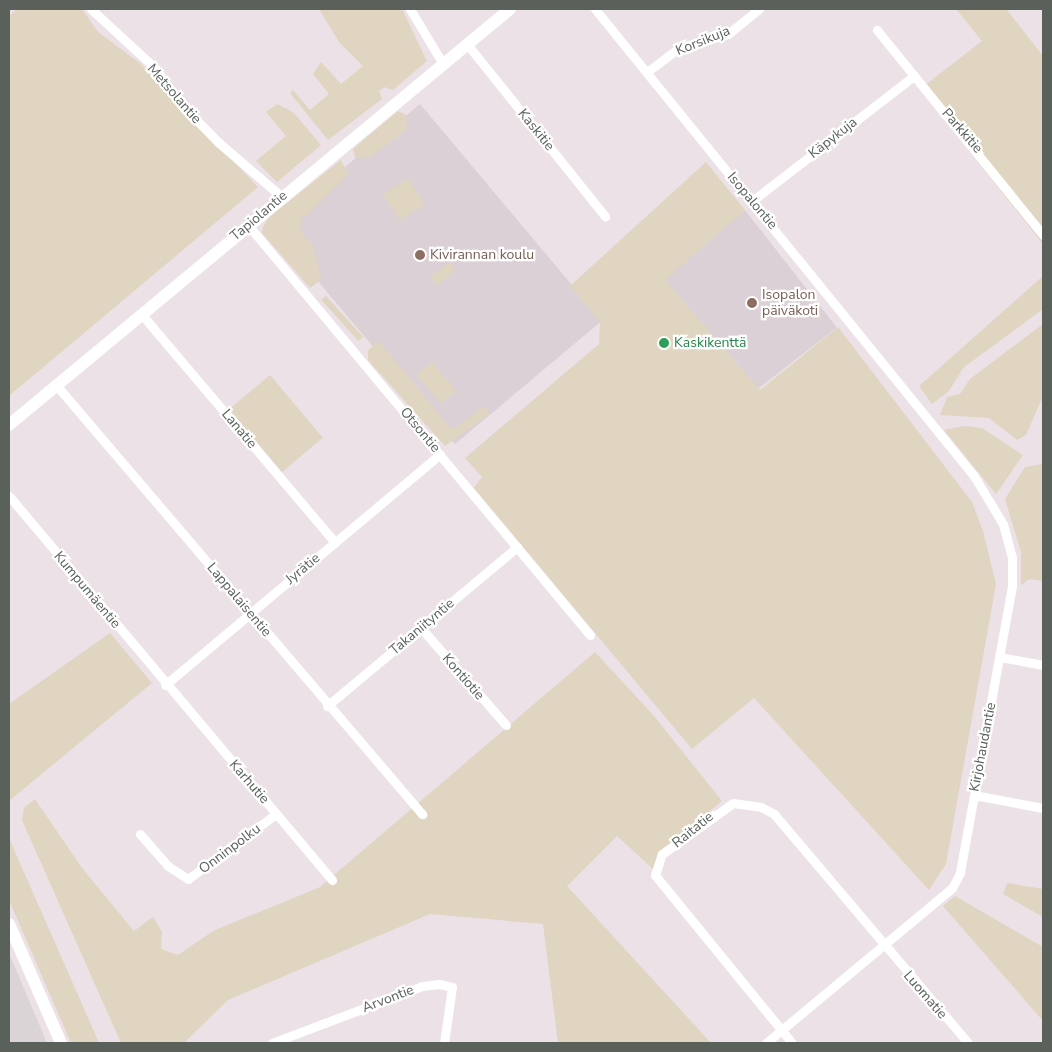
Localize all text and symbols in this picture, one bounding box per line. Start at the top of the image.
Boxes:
street label: Korsikuja [673,23,733,59]
street label: Metsolantie [143,61,205,127]
street label: Parkkitie [938,105,986,157]
street label: Kaskitie [514,106,558,154]
street label: Käpykuja [805,114,861,162]
street label: Isopalontie [723,169,781,233]
street label: Tapiolantie [227,187,291,245]
place label: Kivirannan koulu [430,247,534,263]
marker: Kivirannan koulu [414,249,426,261]
place label: Isopalon päiväkoti [762,287,818,320]
marker: Isopalon päiväkoti [746,297,758,309]
place label: Kaskikenttä [674,335,746,351]
marker: Kaskikenttä [658,337,670,349]
street label: Otsontie [396,404,444,456]
street label: Lanatie [218,406,260,452]
street label: Kumpumäentie [50,548,124,632]
street label: Jyrätie [282,550,324,588]
street label: Lappalaisentie [203,560,275,640]
street label: Takaniityntie [386,595,458,659]
street label: Kontiotie [438,650,488,704]
street label: Kirjohaudantie [966,701,1000,793]
street label: Karhutie [225,757,273,807]
street label: Raitatie [669,808,717,852]
street label: Onninpolku [196,820,264,878]
street label: Luomatie [900,968,950,1022]
street label: Arvontie [360,981,416,1017]

